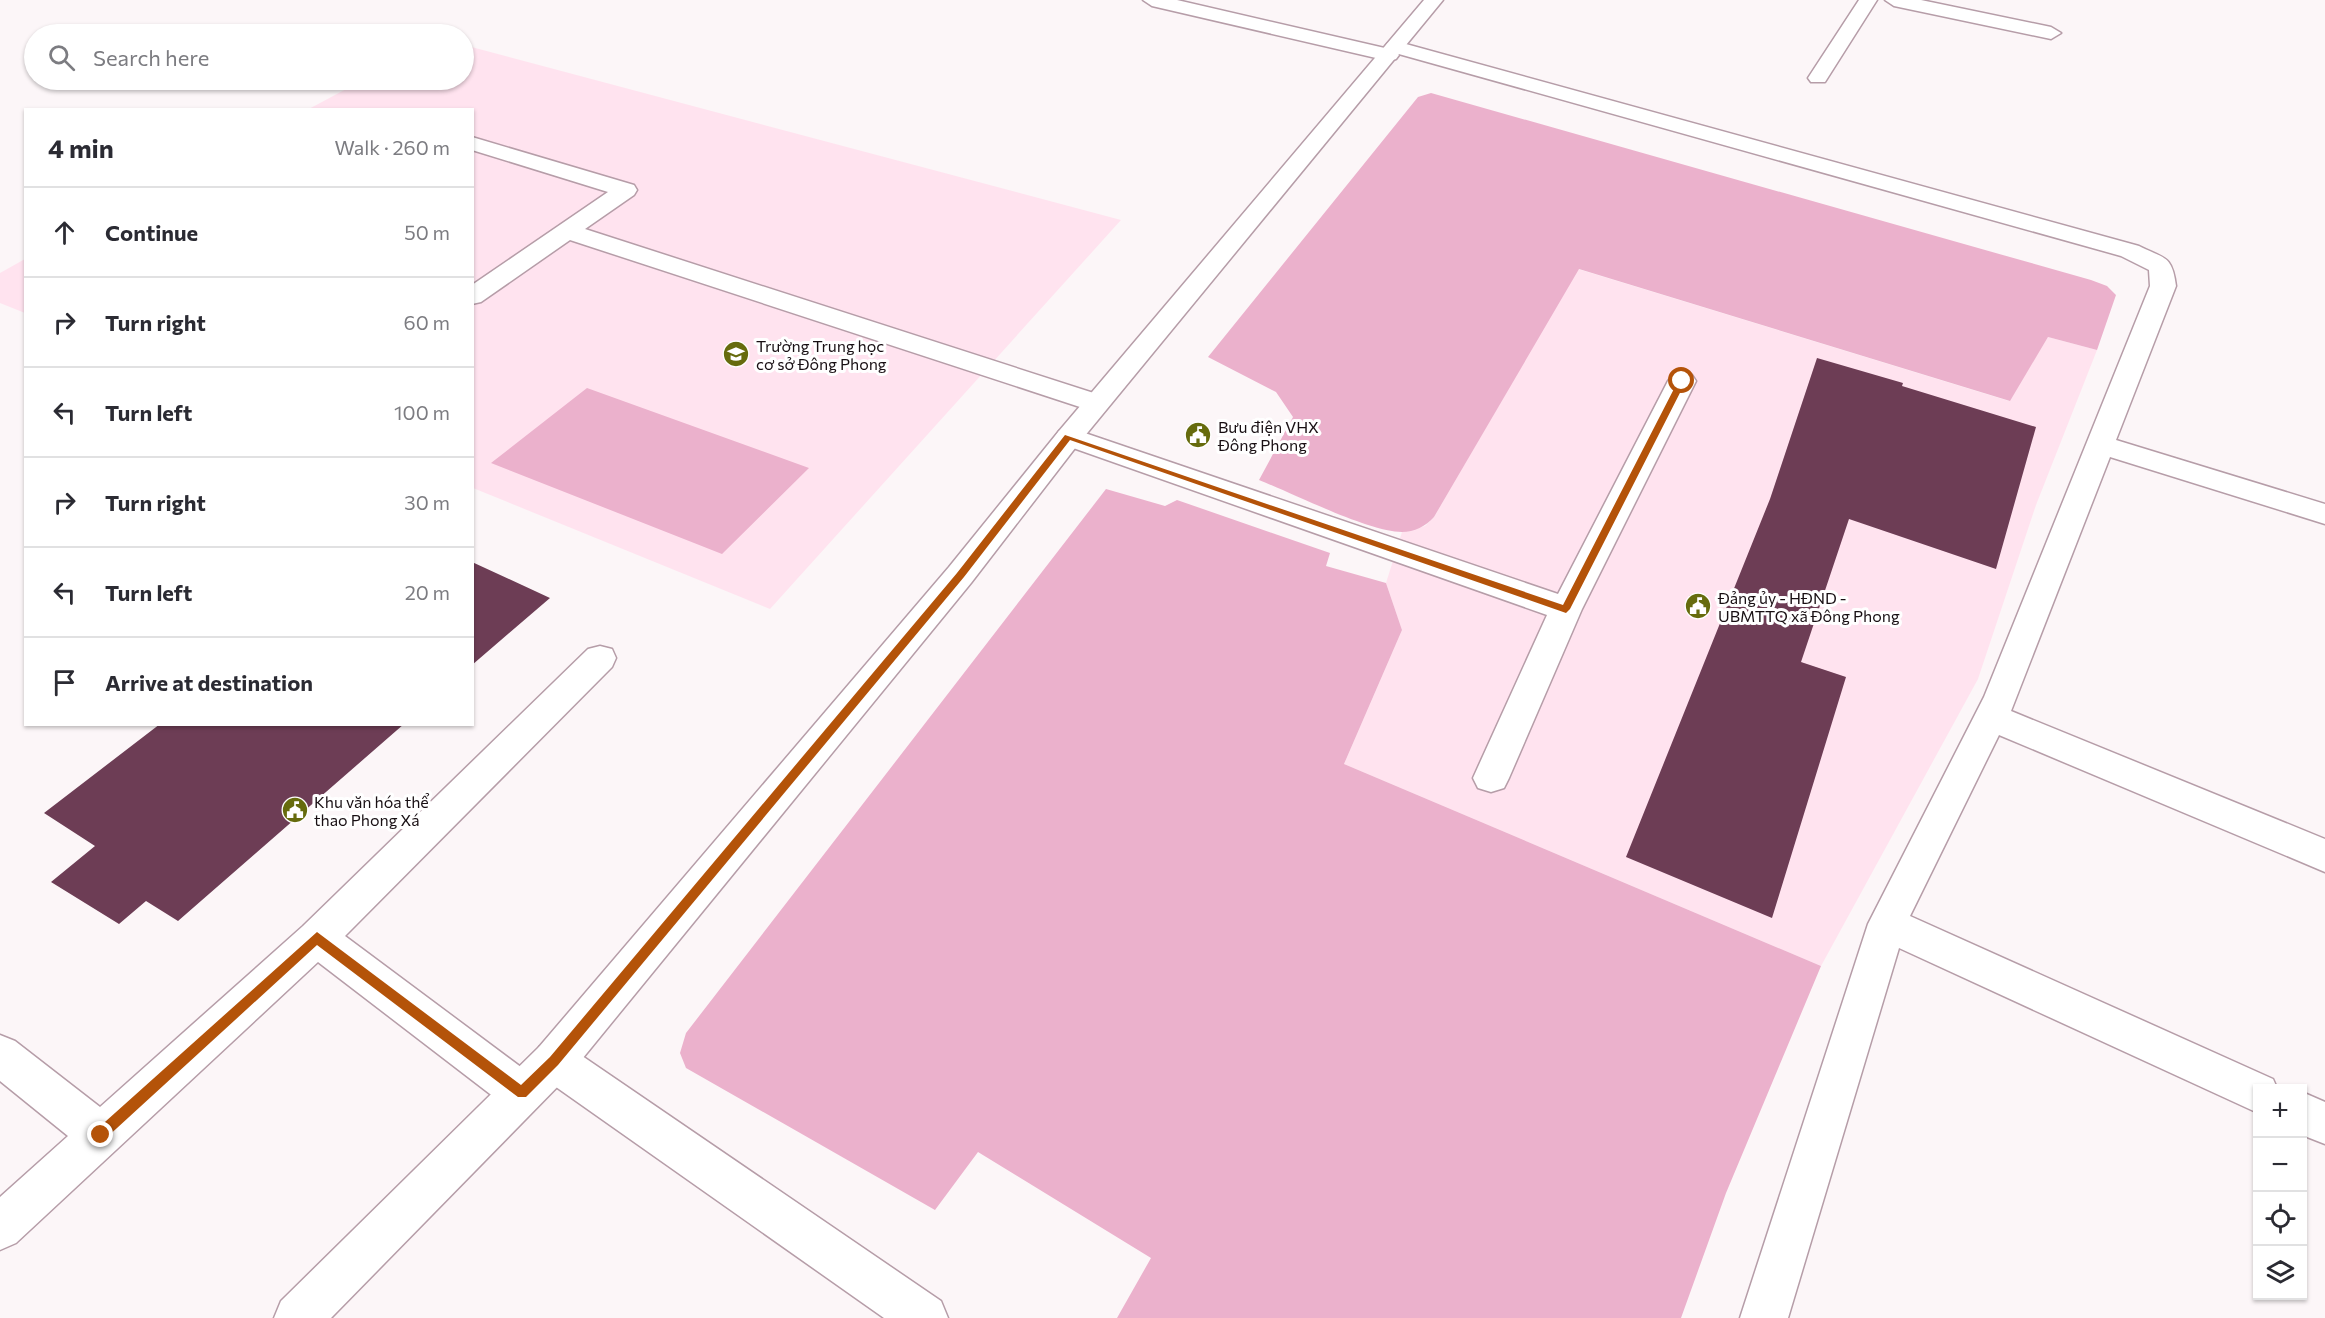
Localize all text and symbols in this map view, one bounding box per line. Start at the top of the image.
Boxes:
search box [24,24,474,90]
icon: search [45,41,78,74]
text: Search here [93,44,209,71]
text: 4 min [48,132,114,163]
text: Walk · 260 m [334,135,450,159]
icon: ahead [48,216,81,249]
text: Continue [105,219,198,246]
text: 50 m [404,220,450,244]
icon: right [48,306,81,339]
text: Turn right [105,309,206,336]
text: 60 m [404,310,450,334]
place label: Trường Trung học cơ sở Đông Phong [756,336,887,373]
school or university icon: Trường Trung học cơ sở Đông Phong [721,339,751,369]
route start [1668,367,1694,393]
icon: left [48,396,81,429]
text: Turn left [105,399,192,426]
text: 100 m [394,400,450,424]
place label: Bưu điện VHX Đông Phong [1217,417,1319,454]
public building icon: Bưu điện VHX Đông Phong [1183,420,1213,450]
icon: right [48,486,81,519]
text: Turn right [105,489,206,516]
text: 30 m [404,490,450,514]
icon: left [48,576,81,609]
text: Turn left [105,579,192,606]
text: 20 m [405,580,450,604]
place label: Đảng ủy - HĐND - UBMTTQ xã Đông Phong [1717,588,1900,625]
public building icon: Đảng ủy - HĐND - UBMTTQ xã Đông Phong [1683,591,1713,621]
icon: arrive [48,666,81,699]
text: Arrive at destination [105,669,313,696]
place label: Khu văn hóa thể thao Phong Xá [314,792,429,829]
public building icon: Khu văn hóa thể thao Phong Xá [280,795,310,825]
map controls [2253,1084,2307,1300]
button: + [2253,1084,2307,1138]
route end [87,1121,113,1147]
button: − [2253,1138,2307,1192]
button: locate [2253,1192,2307,1246]
button: layers [2253,1246,2307,1300]

